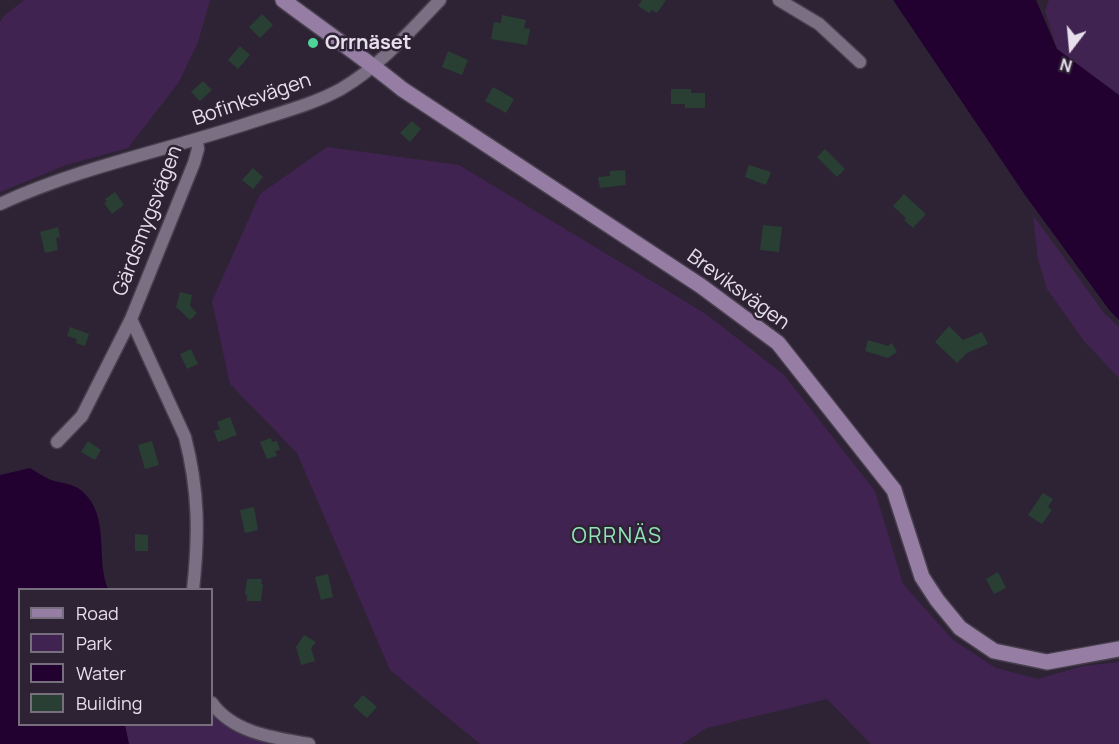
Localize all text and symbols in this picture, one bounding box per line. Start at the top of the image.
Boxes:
north arrow [1041,18,1101,78]
place label: Orrnäset [325,31,412,55]
marker: Orrnäset [306,36,320,50]
text: N [1057,53,1075,77]
street label: Bofinksvägen [190,69,314,131]
street label: Gärdsmygsvägen [108,142,188,300]
street label: Breviksvägen [682,245,794,335]
district label: ORRNÄS [572,524,662,550]
legend [18,588,213,726]
text: Road [76,601,119,625]
text: Park [76,631,112,655]
text: Water [76,661,126,685]
text: Building [76,691,142,715]

